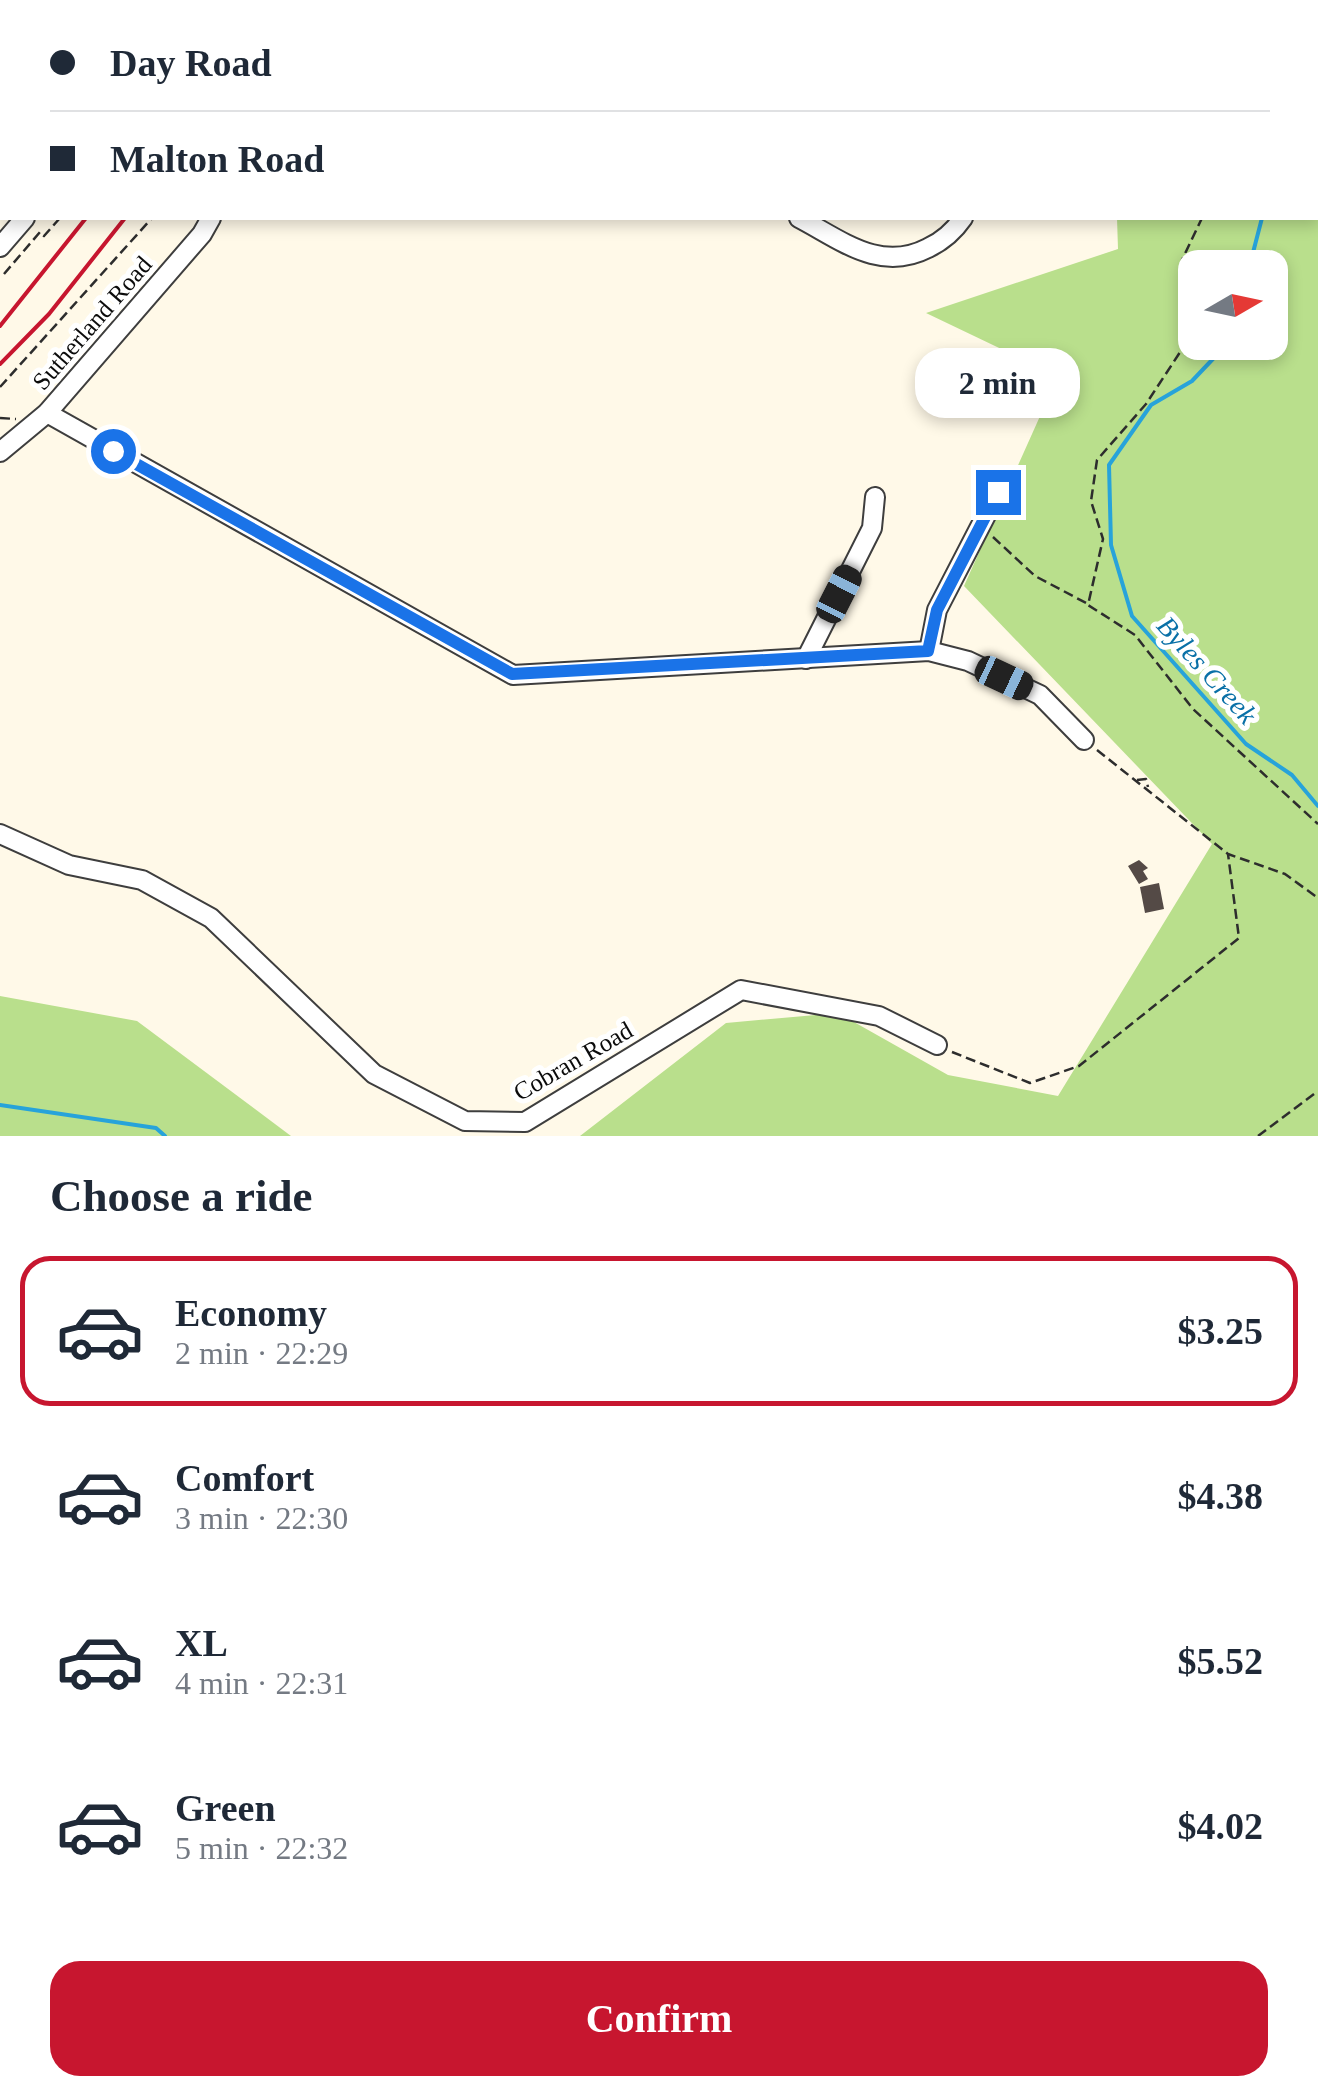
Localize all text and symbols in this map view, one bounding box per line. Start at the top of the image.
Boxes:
text: Day Road [110,42,272,84]
text: Malton Road [110,138,324,180]
north arrow [1178,250,1288,360]
map controls [1178,250,1288,360]
street label: Sutherland Road [27,251,157,395]
callout: 2 min [916,347,1080,417]
text: 2 min [959,365,1036,401]
route start [91,429,136,474]
route end [976,470,1021,515]
car [812,560,866,628]
water label: Byles Creek [1151,610,1264,730]
car [970,652,1038,704]
street label: Cobran Road [509,1016,638,1106]
text: Choose a ride [50,1171,313,1221]
icon: car [55,1286,145,1376]
text: Economy [175,1292,327,1334]
text: $3.25 [1178,1310,1263,1352]
text: 2 min · 22:29 [175,1335,348,1371]
icon: car [55,1451,145,1541]
text: Comfort [175,1457,314,1499]
text: $4.38 [1178,1475,1263,1517]
text: 3 min · 22:30 [175,1500,348,1536]
icon: car [55,1616,145,1706]
text: XL [175,1622,228,1664]
text: $5.52 [1178,1640,1263,1682]
text: 4 min · 22:31 [175,1665,348,1701]
icon: car [55,1781,145,1871]
text: Green [175,1787,276,1829]
text: $4.02 [1178,1805,1263,1847]
text: 5 min · 22:32 [175,1830,348,1866]
button: Confirm [50,1961,1268,2076]

